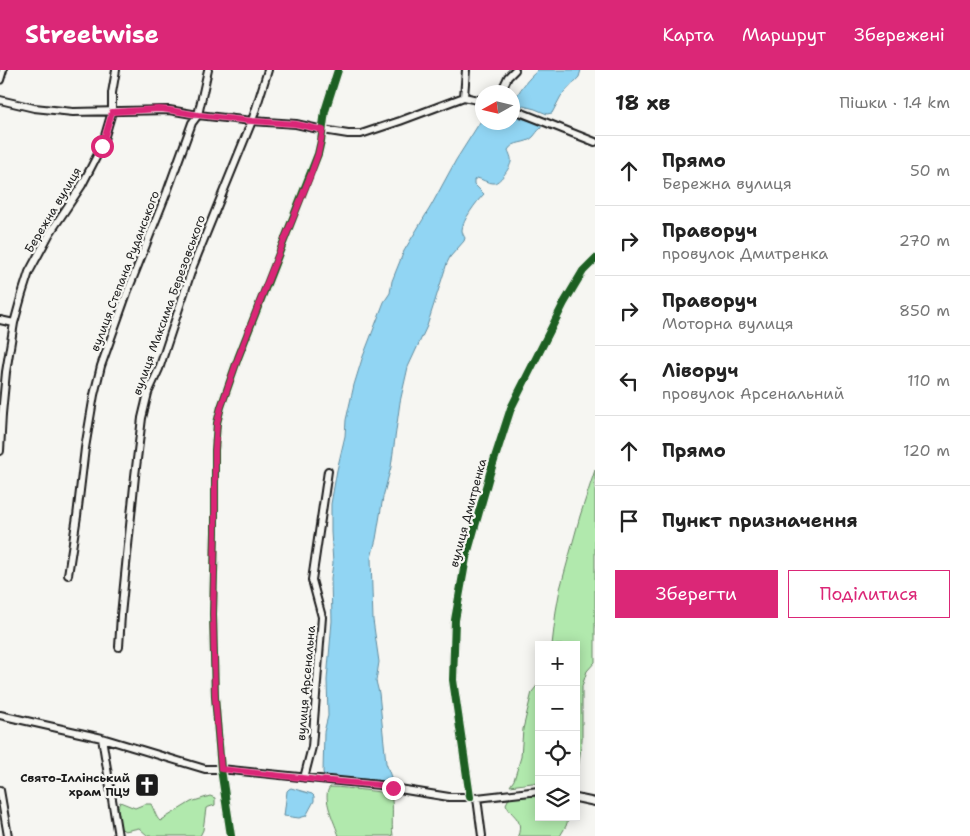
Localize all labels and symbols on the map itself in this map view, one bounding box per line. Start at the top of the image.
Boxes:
north arrow [475,85,520,130]
route start [91,135,114,158]
street label: Бережна вулиця [21,164,85,256]
street label: вулиця Степана Руданського [87,188,163,354]
street label: вулиця Максима Березовського [129,213,209,397]
street label: вулиця Дмитренка [446,456,490,569]
street label: вулиця Арсенальна [293,624,319,741]
place label: Свято-Іллінський храм ПЦУ [20,770,131,800]
church icon: Свято-Іллінський храм ПЦУ [134,772,160,798]
route end [382,777,405,800]

